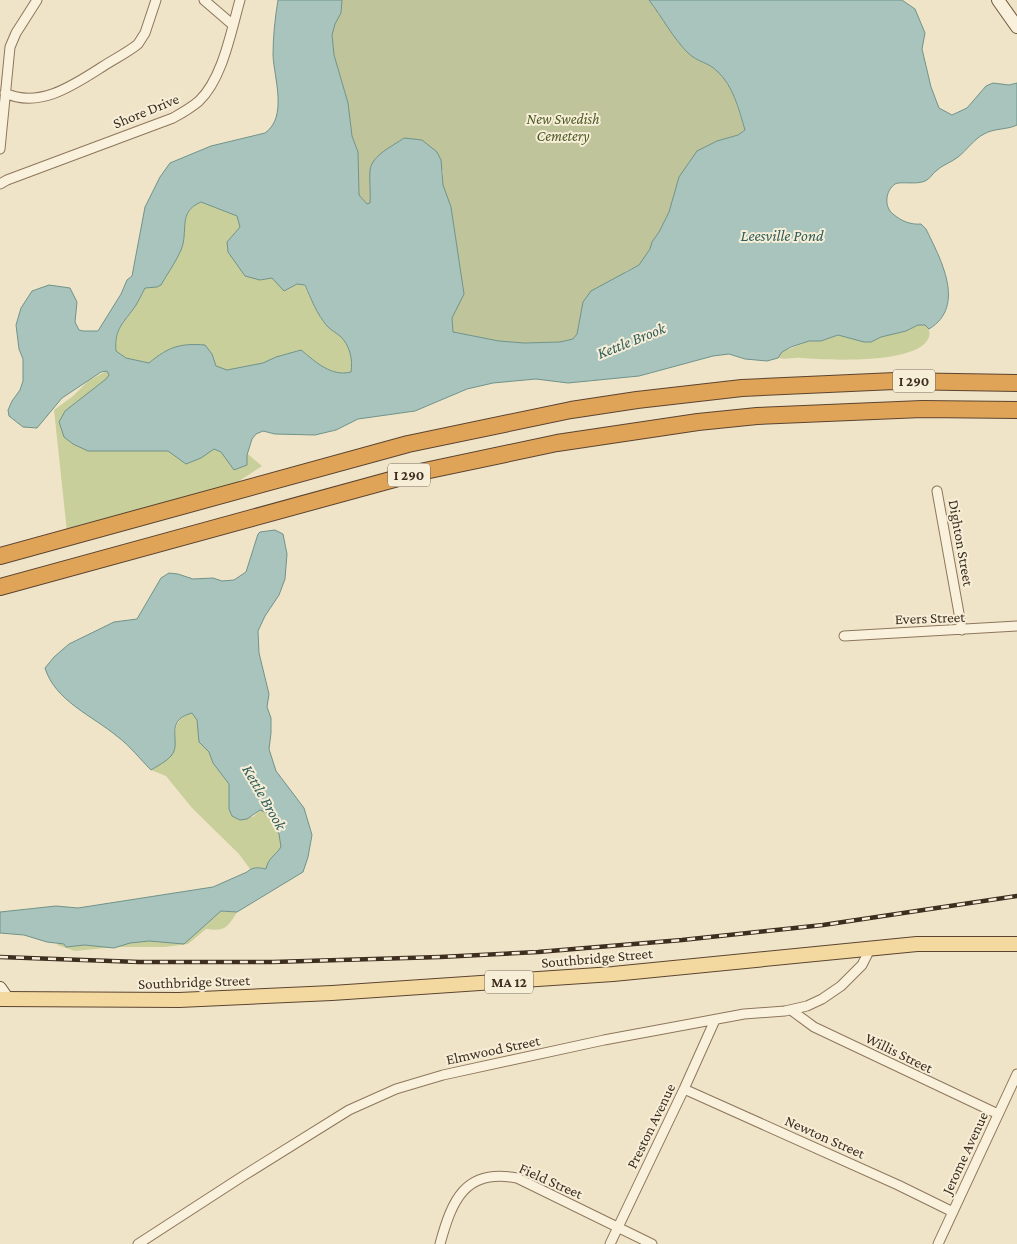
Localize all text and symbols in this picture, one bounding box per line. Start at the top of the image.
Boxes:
street label: Shore Drive [111,90,182,131]
park label: New Swedish Cemetery [527,111,599,145]
water label: Leesville Pond [740,227,824,244]
water label: Kettle Brook [595,319,669,362]
road number: I 290 [893,370,935,392]
road number: I 290 [388,464,430,486]
street label: Dighton Street [945,499,977,589]
street label: Evers Street [895,609,966,627]
water label: Kettle Brook [239,762,290,834]
street label: Southbridge Street [541,945,655,972]
road number: MA 12 [485,970,533,994]
street label: Southbridge Street [138,972,251,993]
street label: Willis Street [863,1030,936,1077]
street label: Elmwood Street [445,1032,542,1068]
street label: Preston Avenue [624,1081,679,1171]
street label: Jerome Avenue [938,1109,992,1199]
street label: Newton Street [783,1112,868,1162]
street label: Field Street [517,1160,586,1202]

